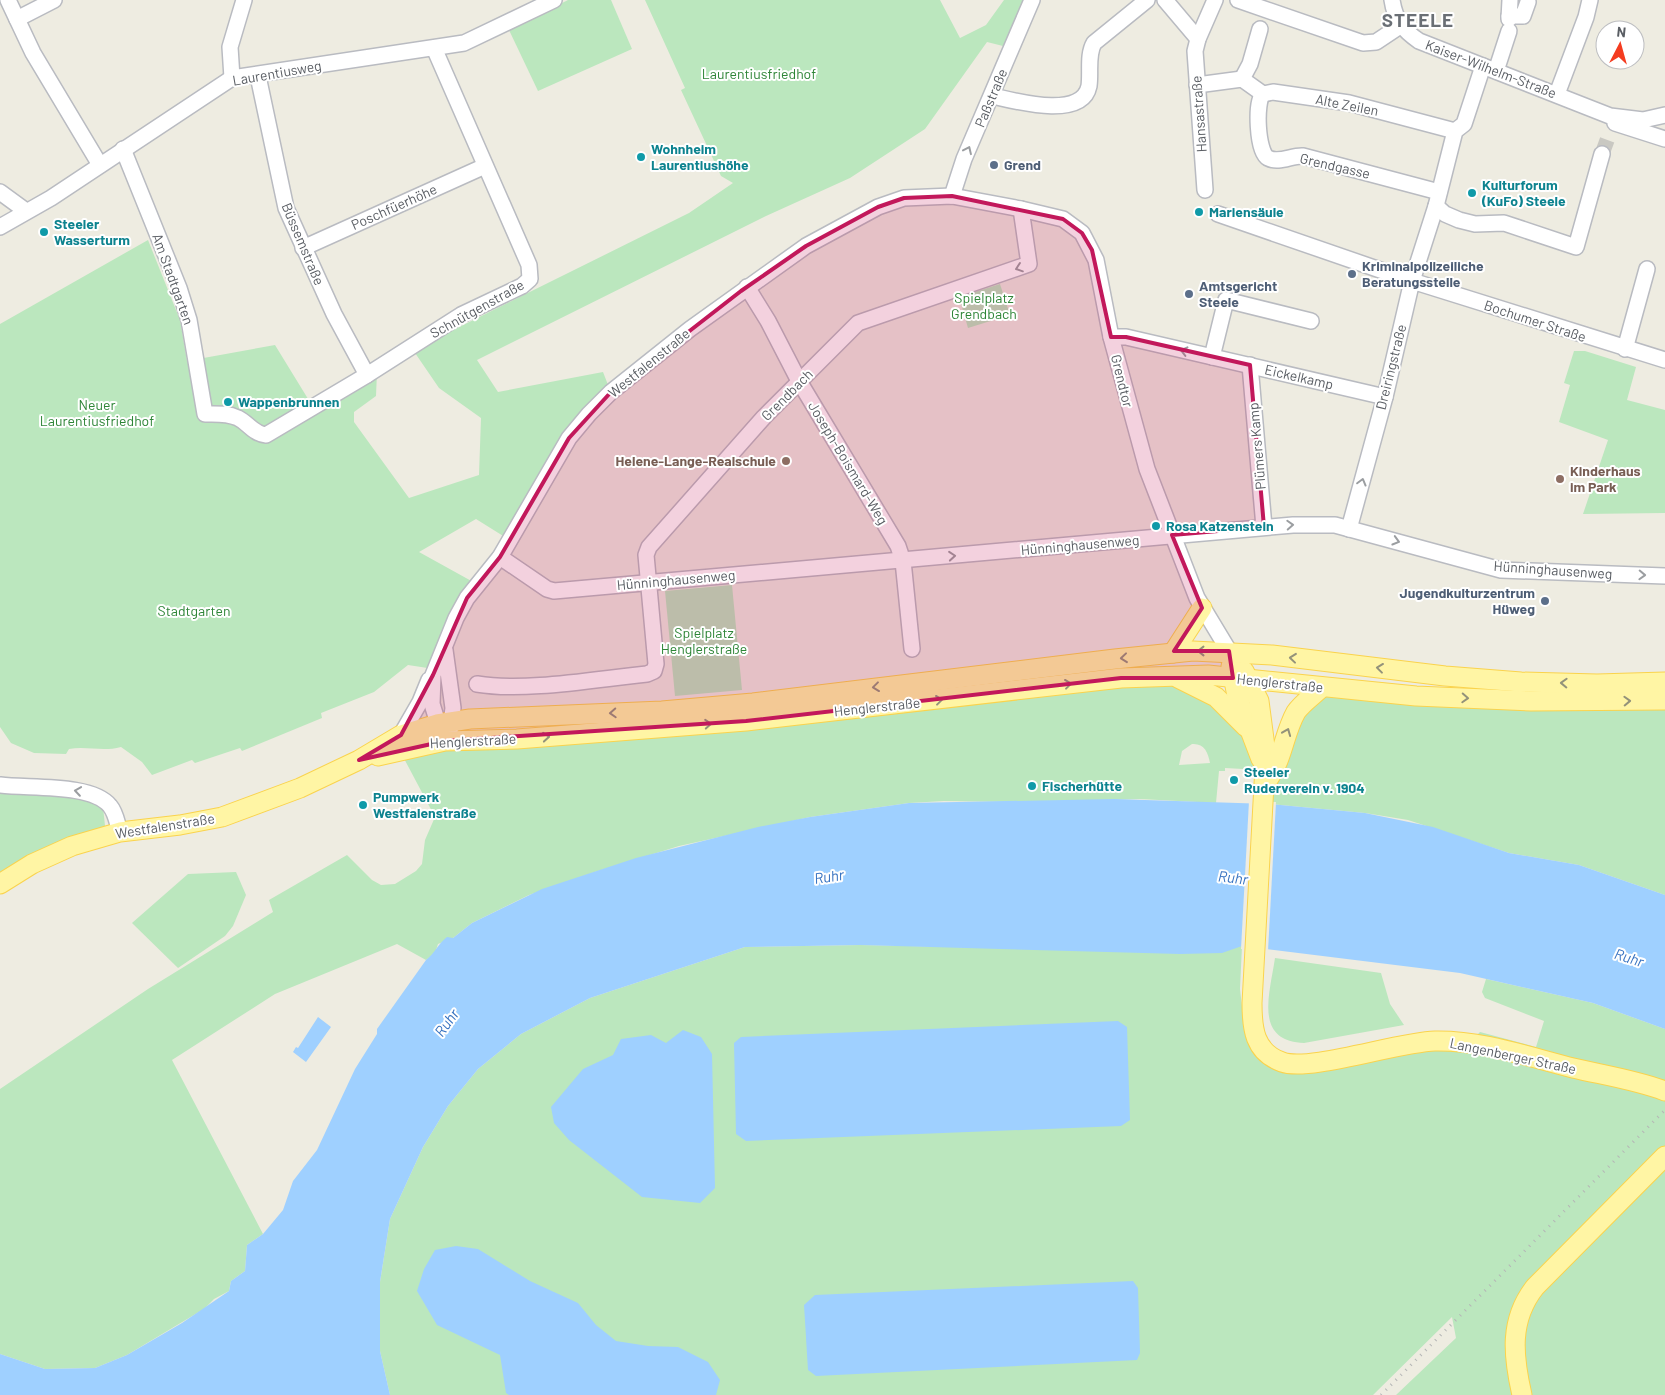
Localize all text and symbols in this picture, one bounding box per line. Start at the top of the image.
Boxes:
district label: STEELE [1382,8,1454,31]
north arrow [1595,20,1645,70]
text: N [1616,23,1627,41]
street label: Kaiser-Wilhelm-Straße [1423,36,1559,101]
street label: Laurentiusweg [231,56,323,89]
park label: Laurentiusfriedhof [702,65,816,82]
street label: Paßstraße [971,66,1011,130]
street label: Hansastraße [1187,75,1210,153]
street label: Alte Zeilen [1314,90,1380,119]
place label: Wohnheim Laurentiushöhe [651,140,749,173]
one-way arrow [962,146,973,155]
street label: Grendgasse [1298,149,1372,182]
marker: Wohnheim Laurentiushöhe [635,151,647,163]
place label: Grend [1004,156,1041,173]
marker: Grend [988,159,1000,171]
place label: Kulturforum (KuFo) Steele [1481,176,1566,209]
street label: Poschfüerhöhe [348,180,439,233]
marker: Kulturforum (KuFo) Steele [1466,187,1478,199]
street label: Büssemstraße [278,200,328,288]
place label: Mariensäule [1209,203,1284,220]
marker: Mariensäule [1193,206,1205,218]
place label: Steeler Wasserturm [54,215,130,248]
marker: Steeler Wasserturm [38,226,50,238]
street label: Am Stadtgarten [149,231,198,327]
place label: Kriminalpolizeiliche Beratungsstelle [1362,257,1484,290]
one-way arrow [1016,262,1024,272]
marker: Kriminalpolizeiliche Beratungsstelle [1346,268,1358,280]
street label: Schnütgenstraße [427,276,527,341]
place label: Amtsgericht Steele [1199,277,1277,310]
marker: Amtsgericht Steele [1183,288,1195,300]
park label: Spielplatz Grendbach [951,289,1017,322]
street label: Bochumer Straße [1482,296,1588,345]
street label: Dreiringstraße [1372,322,1409,411]
street label: Westfalenstraße [604,324,693,401]
one-way arrow [1179,346,1188,357]
street label: Grendtor [1108,353,1137,409]
street label: Eickelkamp [1263,360,1335,393]
street label: Grendbach [757,365,816,424]
place label: Wappenbrunnen [238,393,339,410]
park label: Neuer Laurentiusfriedhof [40,396,154,429]
marker: Wappenbrunnen [222,396,234,408]
street label: Joseph-Boismard-Weg [805,398,892,527]
street label: Plümers Kamp [1244,402,1269,490]
place label: Helene-Lange-Realschule [616,452,776,469]
marker: Helene-Lange-Realschule [780,455,792,467]
place label: Kinderhaus im Park [1570,462,1641,495]
marker: Kinderhaus im Park [1554,473,1566,485]
one-way arrow [1356,479,1366,487]
place label: Rosa Katzenstein [1166,517,1274,534]
marker: Rosa Katzenstein [1150,520,1162,532]
one-way arrow [1287,520,1295,531]
street label: Hünninghausenweg [1020,531,1140,558]
one-way arrow [1391,536,1400,546]
one-way arrow [948,551,956,562]
street label: Hünninghausenweg [1493,557,1613,582]
street label: Hünninghausenweg [616,566,736,593]
one-way arrow [1638,570,1646,580]
place label: Jugendkulturzentrum Hüweg [1400,584,1535,617]
marker: Jugendkulturzentrum Hüweg [1539,595,1551,607]
park label: Stadtgarten [158,602,230,619]
park label: Spielplatz Henglerstraße [661,624,747,657]
one-way arrow [1196,646,1204,656]
one-way arrow [1120,652,1128,663]
one-way arrow [1289,653,1297,664]
one-way arrow [1375,663,1383,674]
street label: Henglerstraße [1236,670,1324,695]
one-way arrow [1560,678,1568,688]
one-way arrow [1065,679,1073,690]
one-way arrow [872,681,880,692]
one-way arrow [1461,693,1469,704]
street label: Henglerstraße [833,694,921,719]
one-way arrow [935,695,943,706]
one-way arrow [1624,696,1632,706]
one-way arrow [609,708,617,718]
one-way arrow [704,718,712,729]
one-way arrow [1281,728,1292,737]
street label: Henglerstraße [429,730,517,751]
one-way arrow [542,731,550,742]
place label: Steeler Ruderverein v. 1904 [1244,763,1365,796]
marker: Steeler Ruderverein v. 1904 [1228,774,1240,786]
place label: Fischerhütte [1042,777,1122,794]
marker: Fischerhütte [1026,780,1038,792]
one-way arrow [74,787,82,797]
place label: Pumpwerk Westfalenstraße [373,788,477,821]
marker: Pumpwerk Westfalenstraße [357,799,369,811]
street label: Westfalenstraße [114,809,216,842]
water label: Ruhr [813,865,846,887]
water label: Ruhr [1217,866,1250,888]
water label: Ruhr [1612,944,1647,970]
water label: Ruhr [430,1004,463,1040]
street label: Langenberger Straße [1448,1034,1578,1077]

